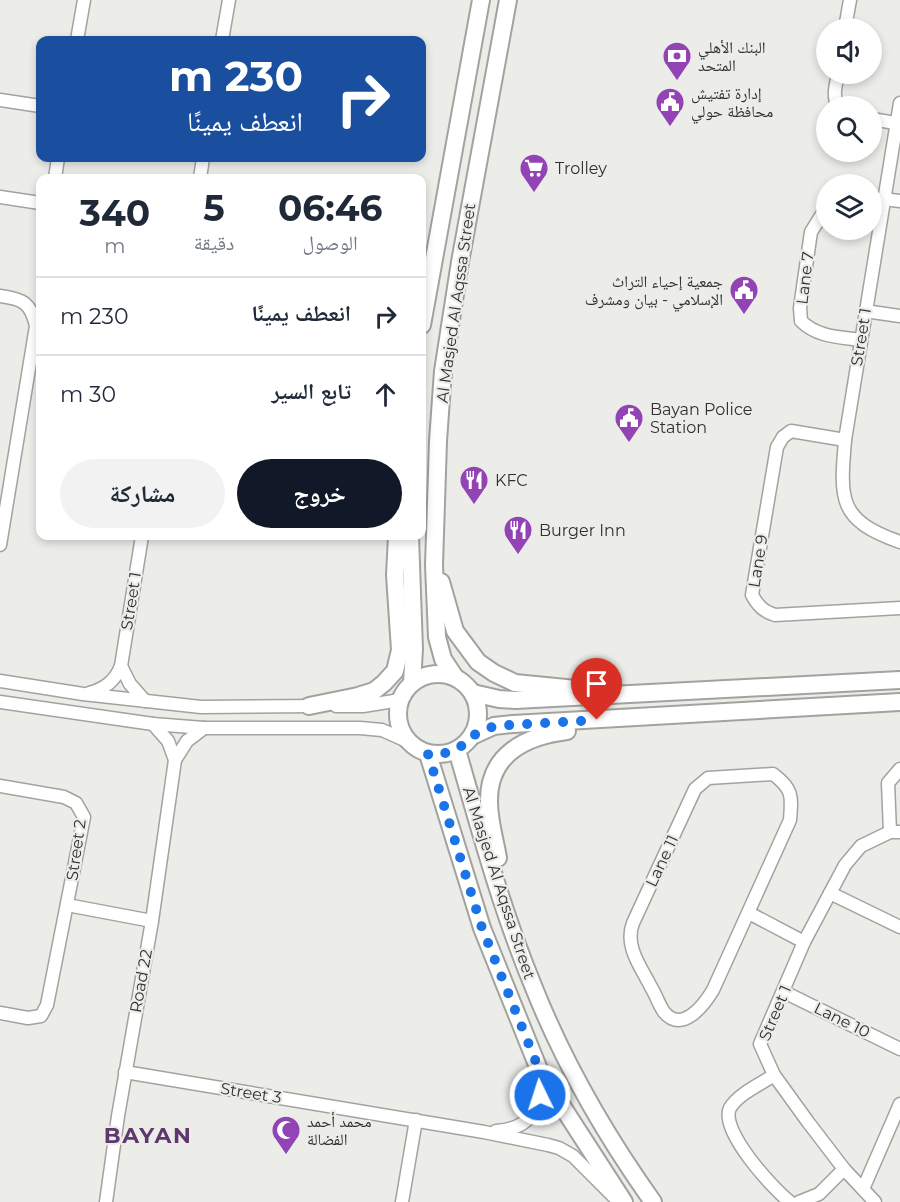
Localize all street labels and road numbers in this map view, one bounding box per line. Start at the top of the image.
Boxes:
street label: Al Masjed Al Aqssa Street [433,201,479,404]
street label: Lane 7 [792,251,818,305]
street label: Street 1 [847,307,875,367]
street label: Lane 9 [744,533,772,589]
street label: Street 1 [117,571,145,631]
street label: Al Masjed Al Aqssa Street [459,784,539,982]
street label: Street 2 [62,818,90,882]
street label: Lane 11 [642,832,682,890]
street label: Road 22 [126,948,156,1014]
street label: Street 1 [755,982,795,1044]
street label: Lane 10 [811,998,873,1042]
street label: Street 3 [219,1079,283,1107]

